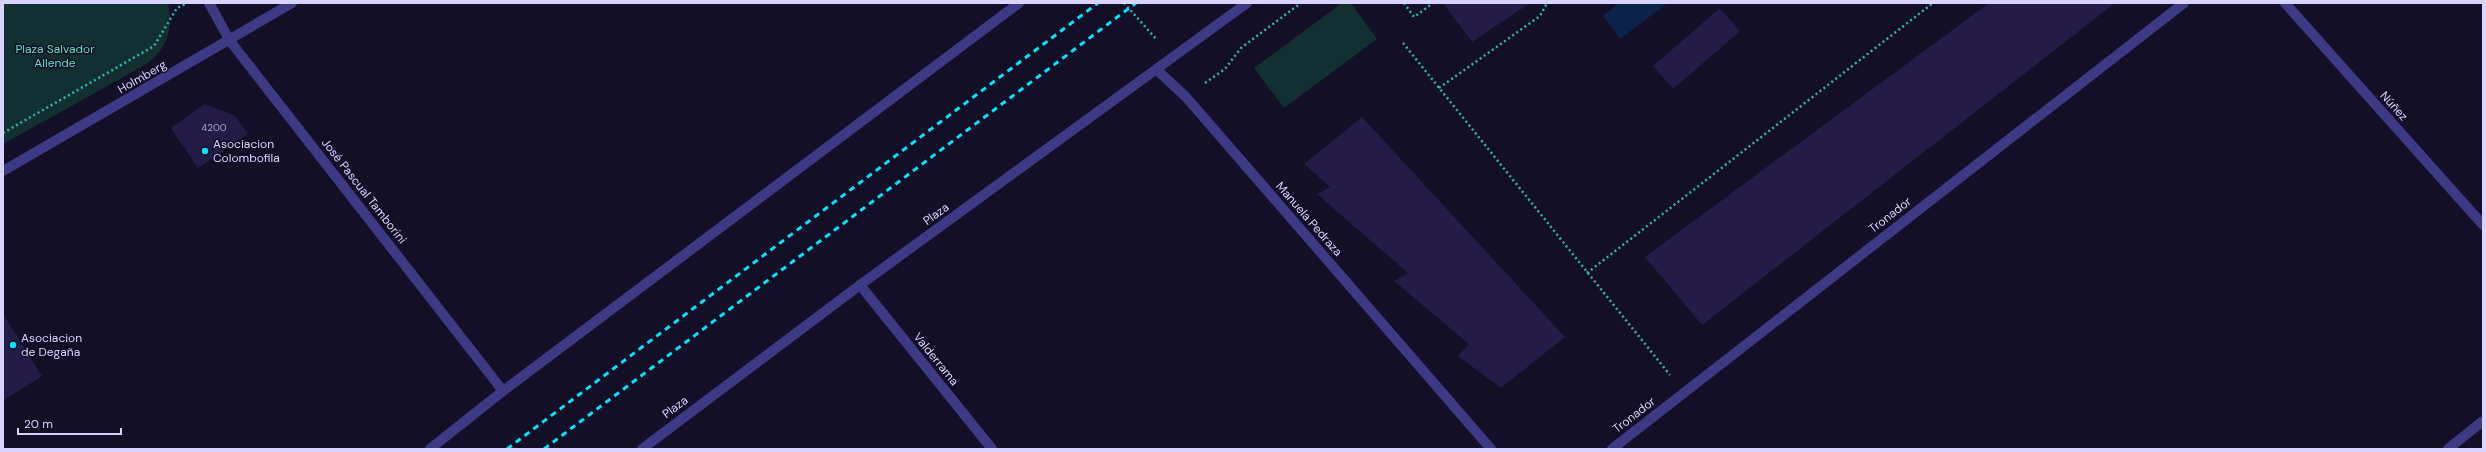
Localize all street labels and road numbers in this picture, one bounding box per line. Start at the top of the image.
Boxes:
street label: Holmberg [115,56,170,97]
street label: Núñez [2377,88,2411,124]
street label: José Pascual Tamborini [318,135,410,247]
street label: Manuela Pedraza [1272,178,1346,260]
street label: Tronador [1865,193,1915,237]
street label: Plaza [920,199,952,229]
street label: Valderrama [910,329,962,389]
street label: Plaza [659,392,691,422]
street label: Tronador [1609,393,1659,437]

